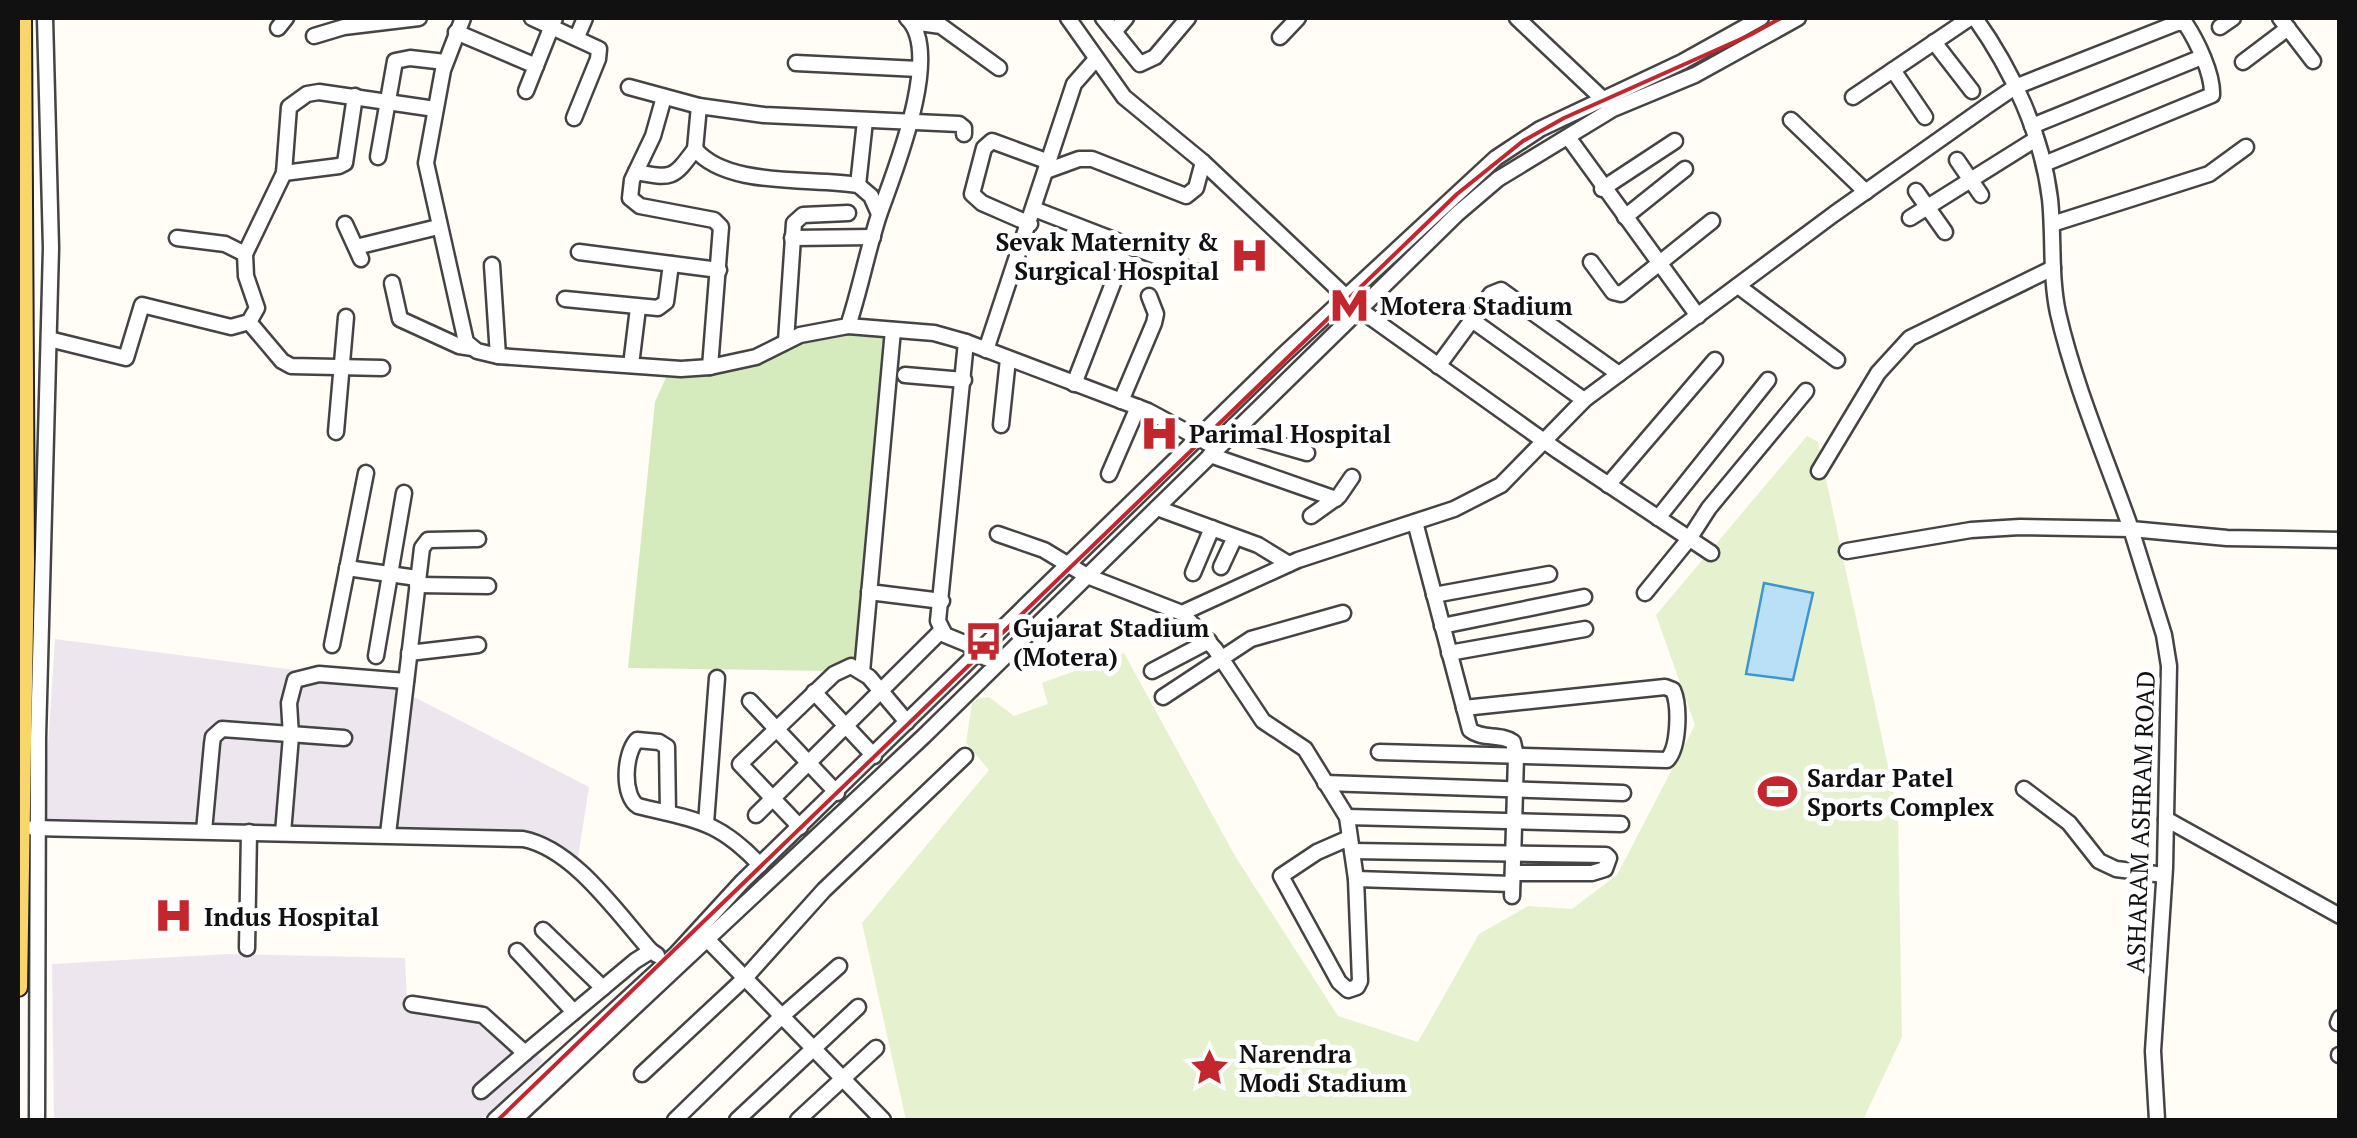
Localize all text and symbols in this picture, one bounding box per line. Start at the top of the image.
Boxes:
place label: Sevak Maternity & Surgical Hospital [995,225,1219,287]
hospital icon: Sevak Maternity & Surgical Hospital [1228,234,1270,276]
metro station icon: Motera Stadium [1329,284,1371,326]
place label: Motera Stadium [1380,289,1573,322]
hospital icon: Parimal Hospital [1138,412,1180,454]
place label: Parimal Hospital [1189,417,1391,450]
place label: Gujarat Stadium (Motera) [1013,611,1209,673]
bus stop icon: Gujarat Stadium (Motera) [962,620,1004,662]
street label: ASHARAM ASHRAM ROAD [2118,670,2162,974]
place label: Sardar Patel Sports Complex [1807,761,1994,823]
sports icon: Sardar Patel Sports Complex [1756,770,1798,812]
hospital icon: Indus Hospital [153,895,195,937]
place label: Indus Hospital [204,900,379,933]
place label: Narendra Modi Stadium [1239,1037,1407,1099]
place icon: Narendra Modi Stadium [1188,1046,1230,1088]

